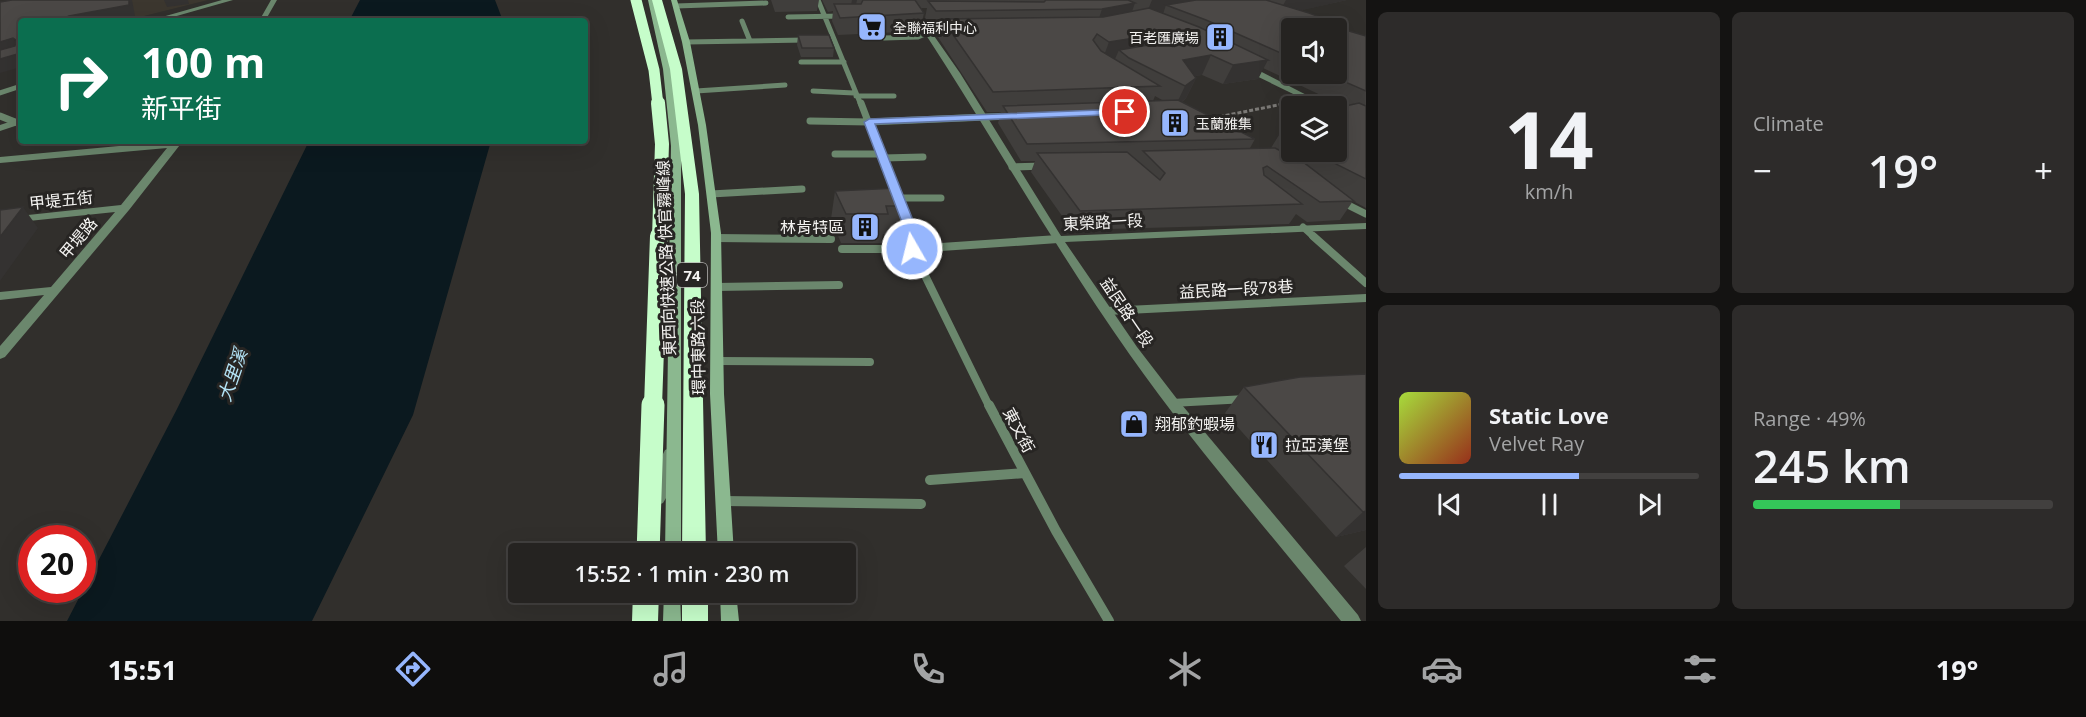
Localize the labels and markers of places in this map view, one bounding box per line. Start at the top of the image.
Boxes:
supermarket icon: 全聯福利中心 [856,11,888,43]
place label: 全聯福利中心 [893,18,977,37]
building icon: 百老匯廣場 [1204,21,1236,53]
place label: 百老匯廣場 [1129,28,1199,47]
pin [1099,86,1150,137]
building icon: 玉蘭雅集 [1159,107,1191,139]
place label: 玉蘭雅集 [1196,114,1252,133]
building icon: 林肯特區 [849,211,881,243]
place label: 林肯特區 [780,216,844,238]
shop icon: 翔郁釣蝦場 [1118,408,1150,440]
place label: 翔郁釣蝦場 [1155,413,1235,435]
restaurant icon: 拉亞漢堡 [1248,429,1280,461]
place label: 拉亞漢堡 [1285,434,1349,456]

